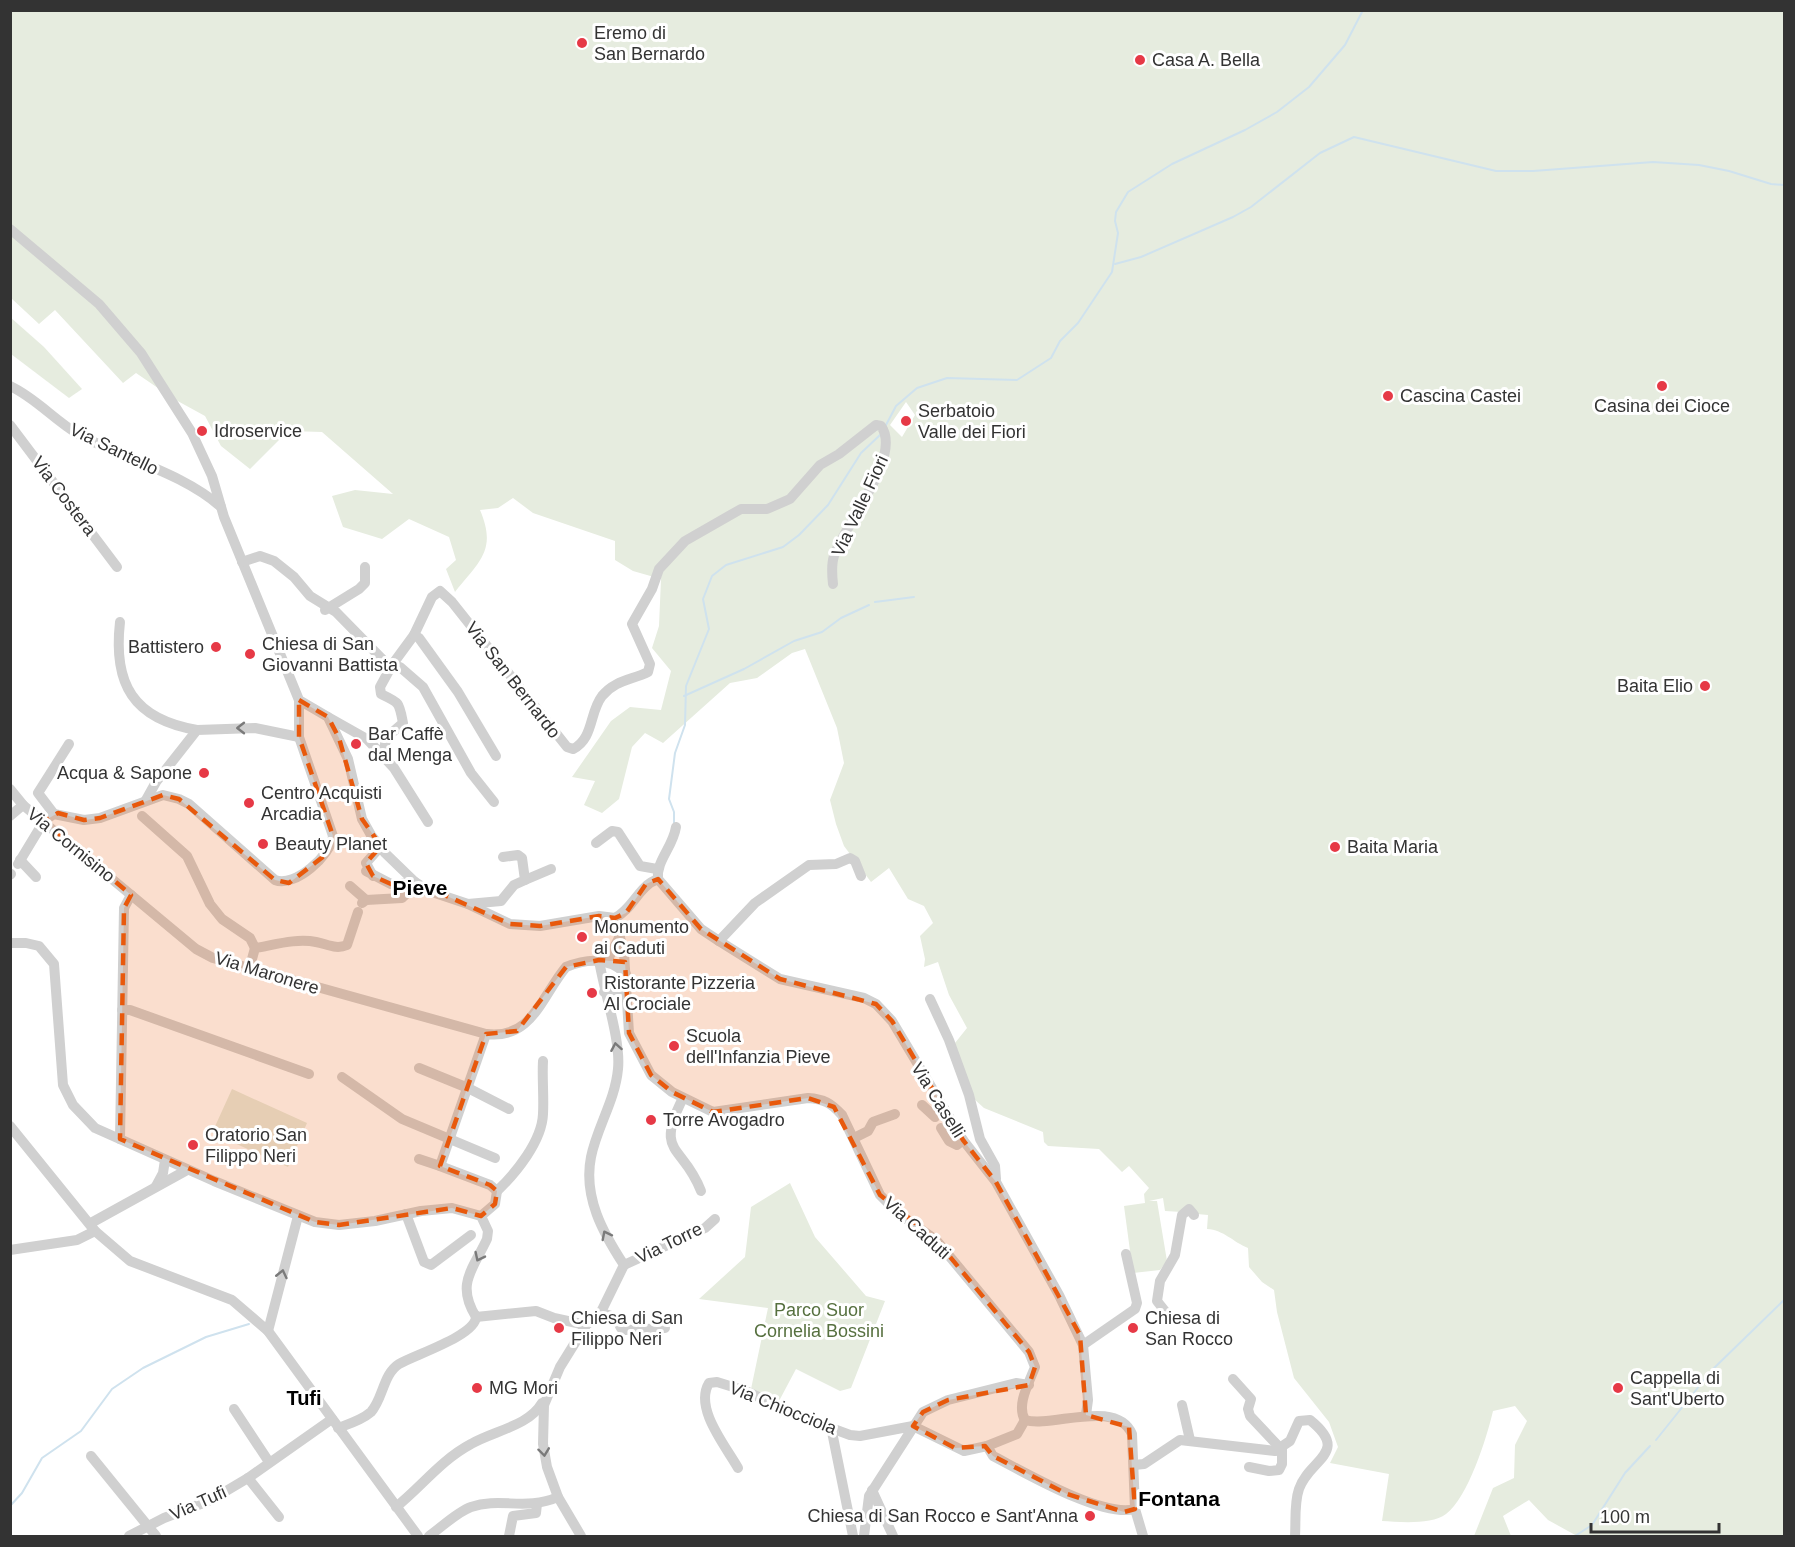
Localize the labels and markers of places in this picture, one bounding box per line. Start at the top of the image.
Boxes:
place label: Eremo di San Bernardo [594,23,705,64]
marker: Eremo di San Bernardo [575,36,589,50]
place label: Casa A. Bella [1152,50,1261,70]
marker: Casa A. Bella [1133,53,1147,67]
marker: Casina dei Cioce [1655,379,1669,393]
place label: Cascina Castei [1400,386,1521,406]
marker: Cascina Castei [1381,389,1395,403]
place label: Casina dei Cioce [1594,396,1730,416]
place label: Serbatoio Valle dei Fiori [918,401,1026,442]
marker: Serbatoio Valle dei Fiori [899,414,913,428]
place label: Idroservice [214,421,302,441]
marker: Idroservice [195,424,209,438]
place label: Chiesa di San Giovanni Battista [262,634,399,675]
place label: Battistero [128,637,204,657]
marker: Battistero [209,640,223,654]
marker: Chiesa di San Giovanni Battista [243,647,257,661]
place label: Baita Elio [1617,676,1693,696]
marker: Baita Elio [1698,679,1712,693]
place label: Bar Caffè dal Menga [368,724,453,765]
marker: Bar Caffè dal Menga [349,737,363,751]
place label: Acqua & Sapone [57,763,192,783]
marker: Acqua & Sapone [197,766,211,780]
place label: Centro Acquisti Arcadia [261,783,382,824]
marker: Centro Acquisti Arcadia [242,796,256,810]
place label: Beauty Planet [275,834,387,854]
marker: Beauty Planet [256,837,270,851]
place label: Baita Maria [1347,837,1439,857]
marker: Baita Maria [1328,840,1342,854]
place label: Monumento ai Caduti [594,917,689,958]
marker: Monumento ai Caduti [575,930,589,944]
place label: Ristorante Pizzeria Al Crociale [604,973,756,1014]
marker: Ristorante Pizzeria Al Crociale [585,986,599,1000]
place label: Scuola dell'Infanzia Pieve [686,1026,831,1067]
marker: Scuola dell'Infanzia Pieve [667,1039,681,1053]
place label: Torre Avogadro [663,1110,785,1130]
marker: Torre Avogadro [644,1113,658,1127]
place label: Oratorio San Filippo Neri [205,1125,307,1166]
marker: Oratorio San Filippo Neri [186,1138,200,1152]
place label: Chiesa di San Filippo Neri [571,1308,683,1349]
place label: Chiesa di San Rocco [1145,1308,1233,1349]
marker: Chiesa di San Filippo Neri [552,1321,566,1335]
marker: Chiesa di San Rocco [1126,1321,1140,1335]
place label: Cappella di Sant'Uberto [1630,1368,1725,1409]
place label: MG Mori [489,1378,558,1398]
marker: MG Mori [470,1381,484,1395]
marker: Cappella di Sant'Uberto [1611,1381,1625,1395]
place label: Chiesa di San Rocco e Sant'Anna [807,1506,1079,1526]
marker: Chiesa di San Rocco e Sant'Anna [1083,1509,1097,1523]

